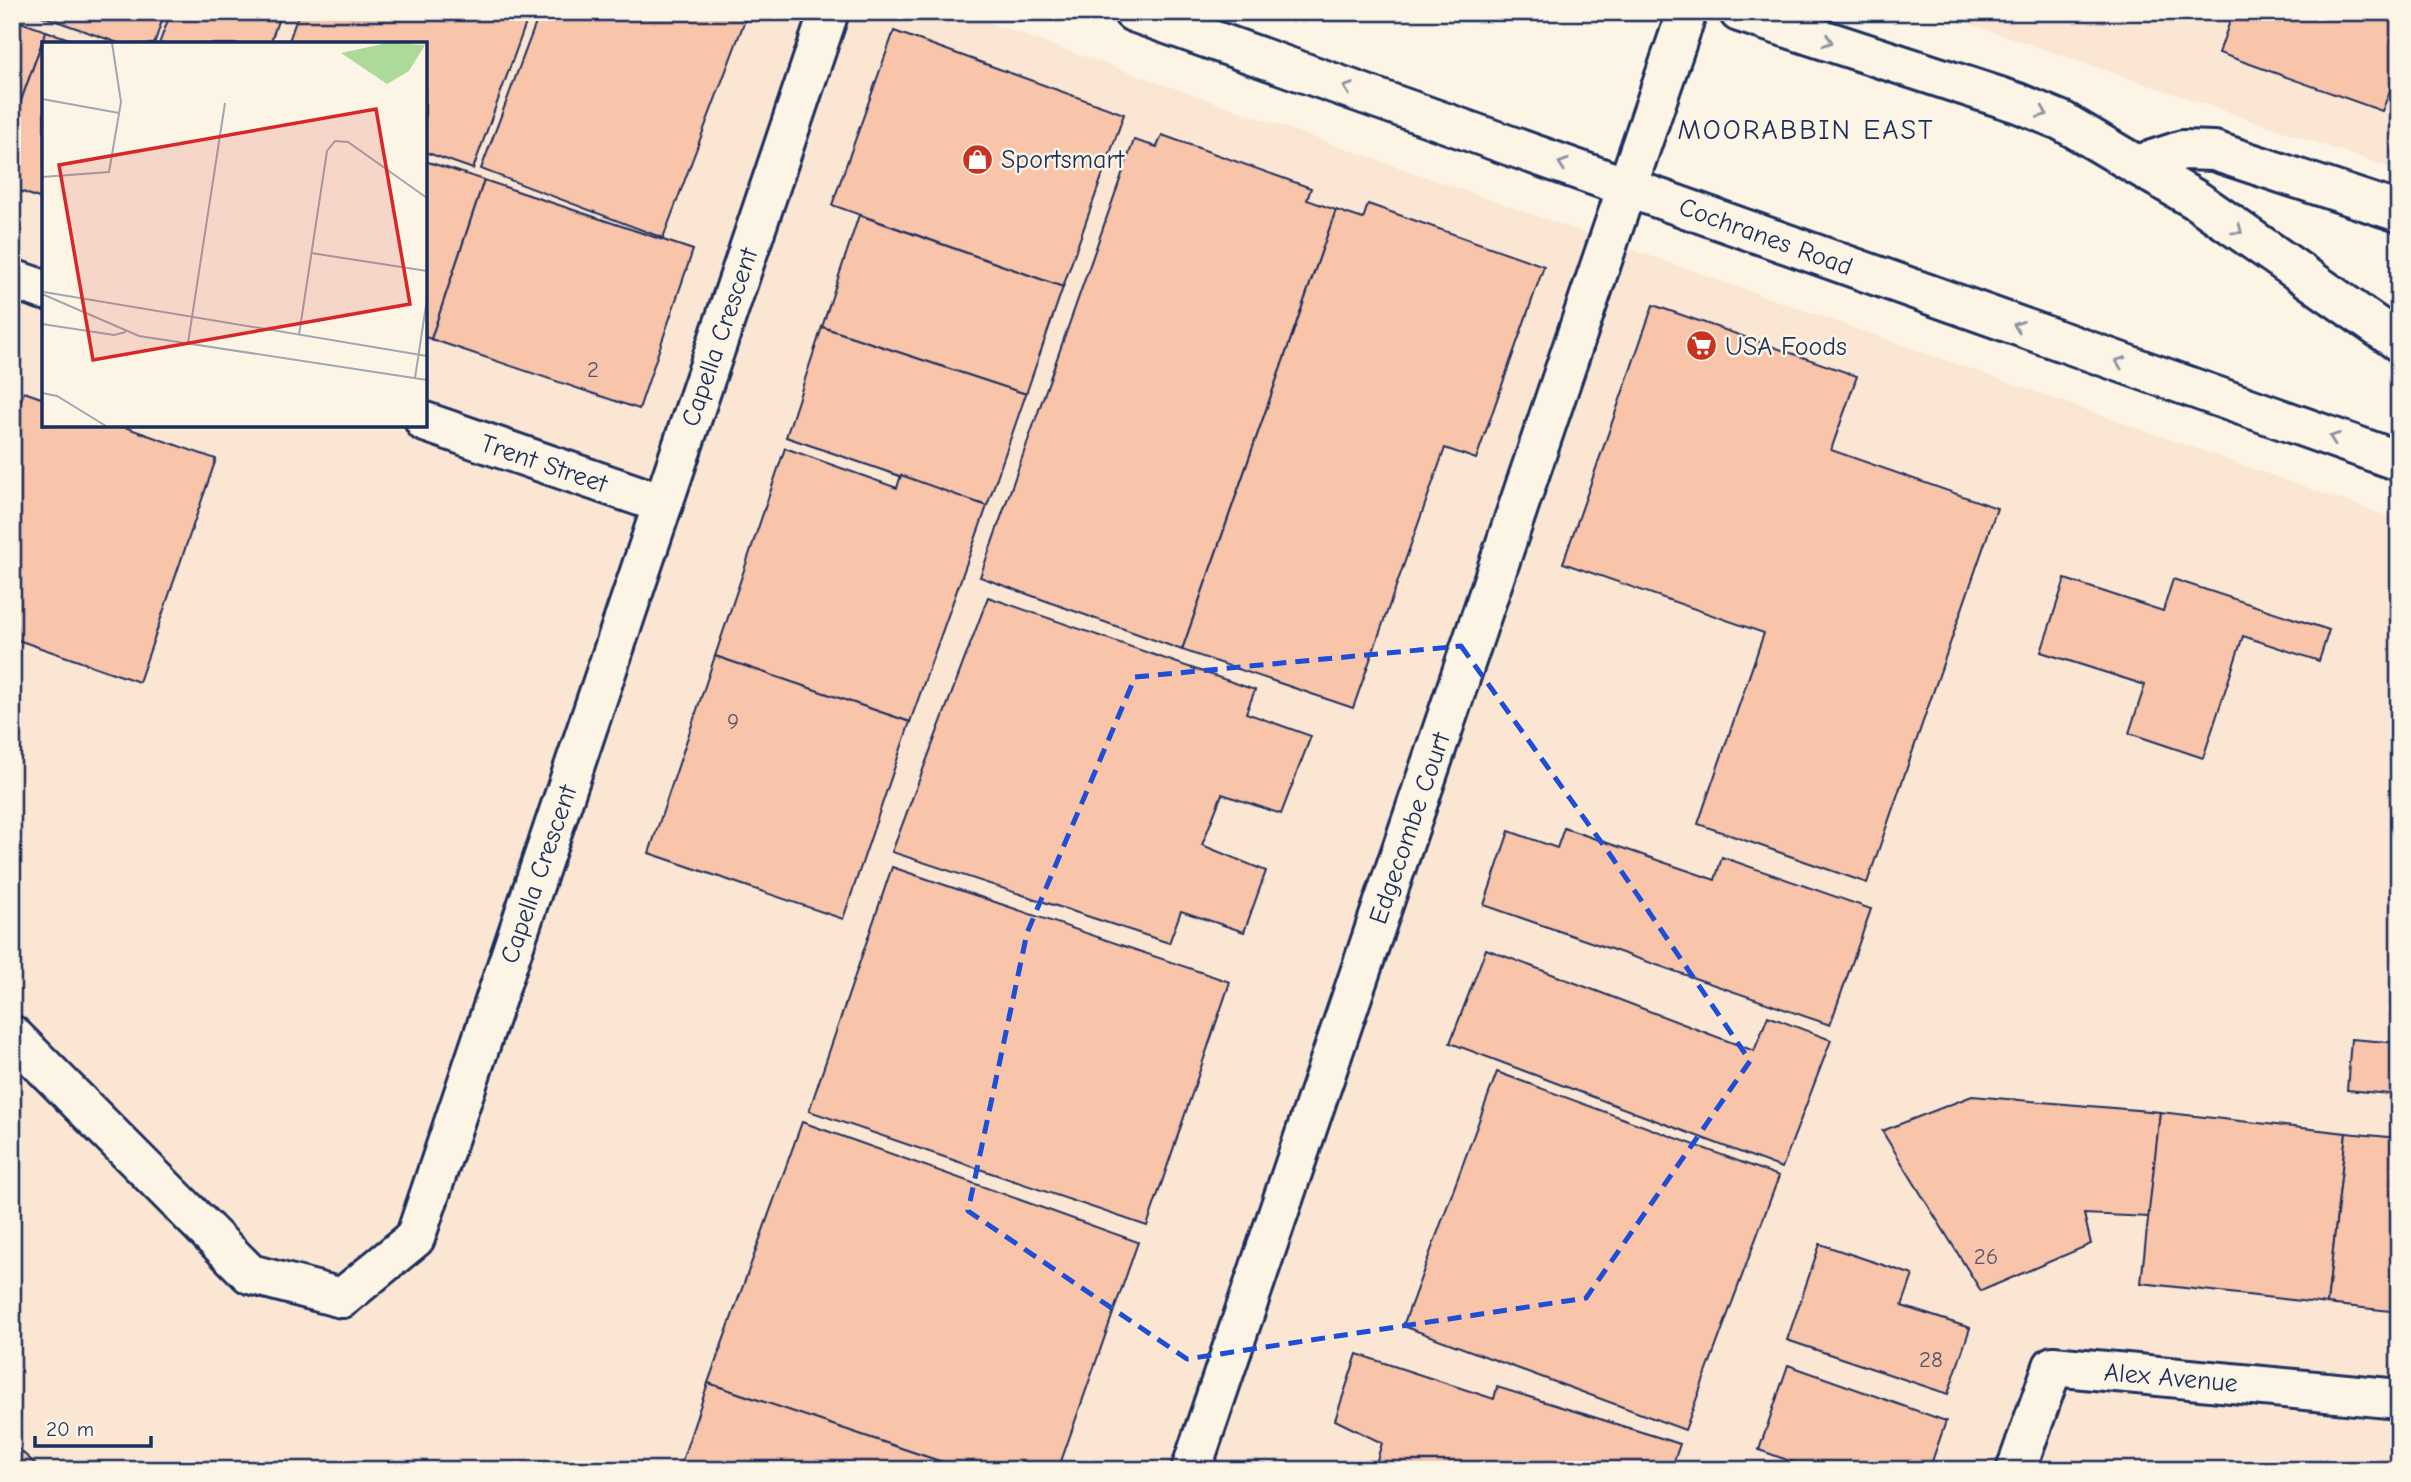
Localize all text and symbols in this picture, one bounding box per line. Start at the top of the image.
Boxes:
one-way arrow [1821,33,1833,47]
inset map [42,42,427,427]
one-way arrow [1343,82,1355,96]
one-way arrow [2036,105,2048,119]
district label: MOORABBIN EAST [1677,114,1935,146]
shop icon: Sportsmart [961,142,995,176]
place label: Sportsmart [1001,145,1126,175]
one-way arrow [1557,158,1569,172]
street label: Cochranes Road [1675,192,1857,282]
one-way arrow [2230,222,2243,234]
street label: Capella Crescent [675,243,765,430]
one-way arrow [2012,320,2024,334]
supermarket icon: USA Foods [1685,329,1719,363]
place label: USA Foods [1725,332,1847,362]
house number: 2 [587,356,599,383]
one-way arrow [2114,356,2127,370]
street label: Trent Street [476,428,612,500]
one-way arrow [2329,432,2341,446]
house number: 9 [727,708,739,735]
street label: Edgecombe Court [1363,727,1457,928]
street label: Capella Crescent [494,780,584,967]
house number: 26 [1974,1243,1998,1270]
house number: 28 [1919,1346,1943,1373]
street label: Alex Avenue [2103,1357,2239,1399]
scale bar [35,1405,150,1449]
text: 20 m [46,1417,94,1441]

